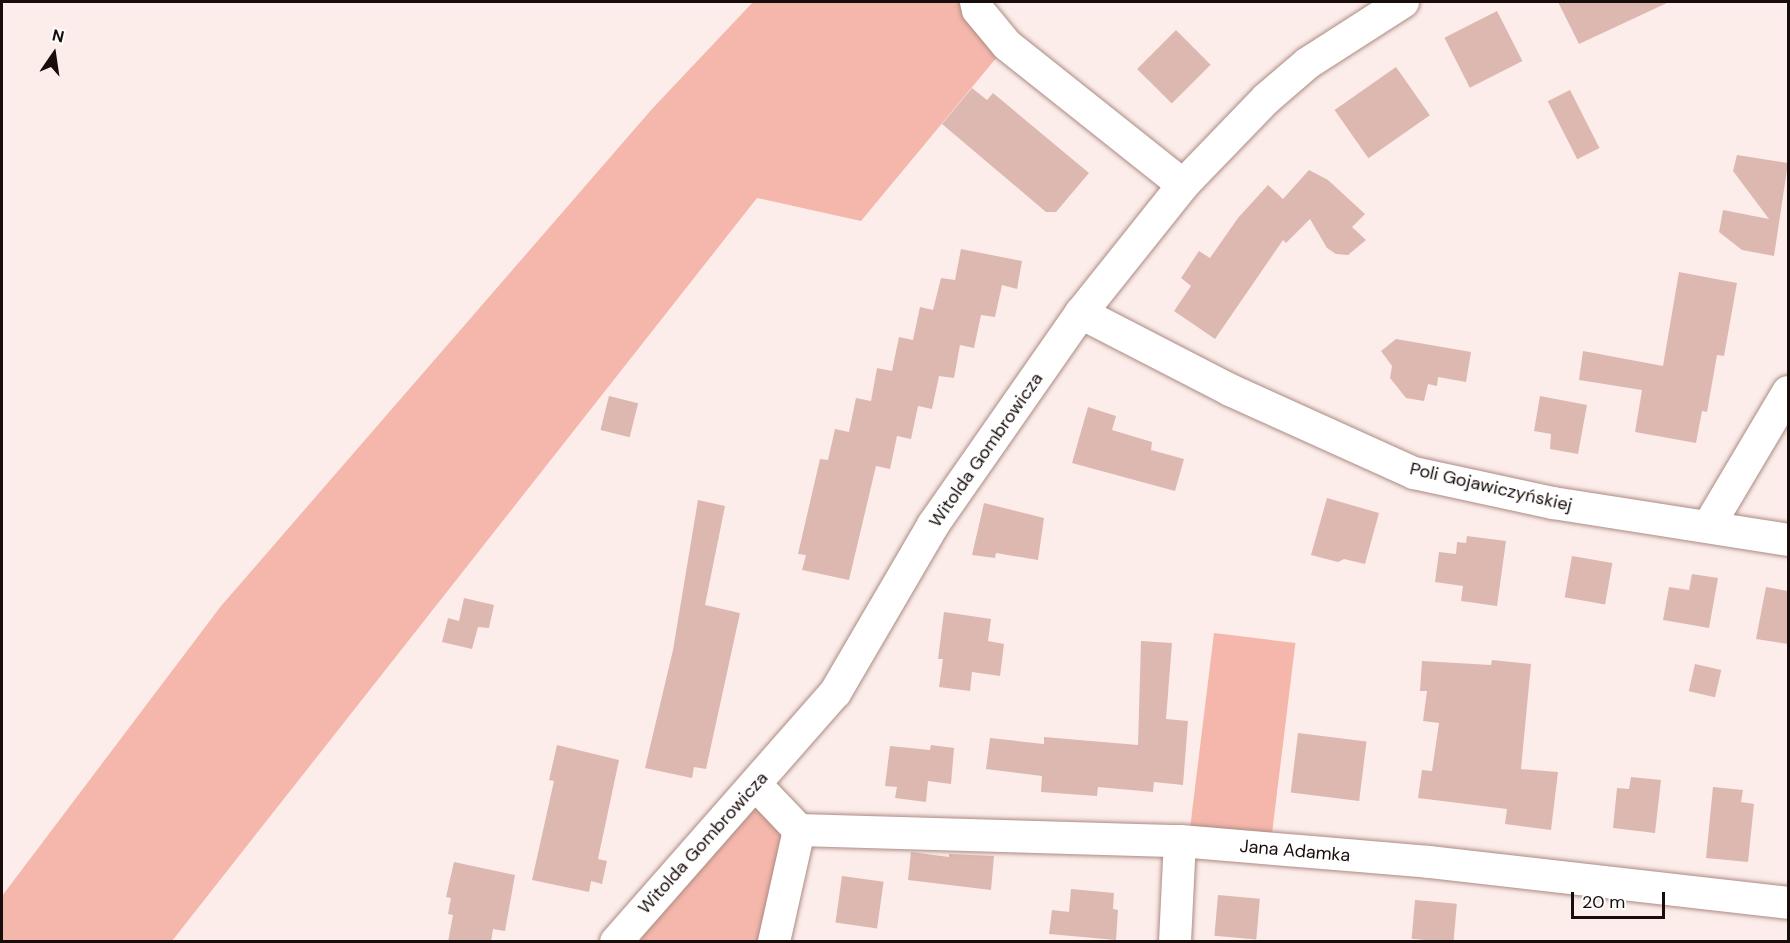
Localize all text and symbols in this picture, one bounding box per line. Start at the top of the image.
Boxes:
north arrow [24,24,84,84]
text: N [50,24,66,48]
street label: Witolda Gombrowicza [924,369,1048,531]
street label: Poli Gojawiczyńskiej [1408,458,1574,516]
street label: Witolda Gombrowicza [633,767,773,919]
street label: Jana Adamka [1239,835,1351,867]
scale bar [1574,880,1668,918]
text: 20 m [1582,890,1625,914]

